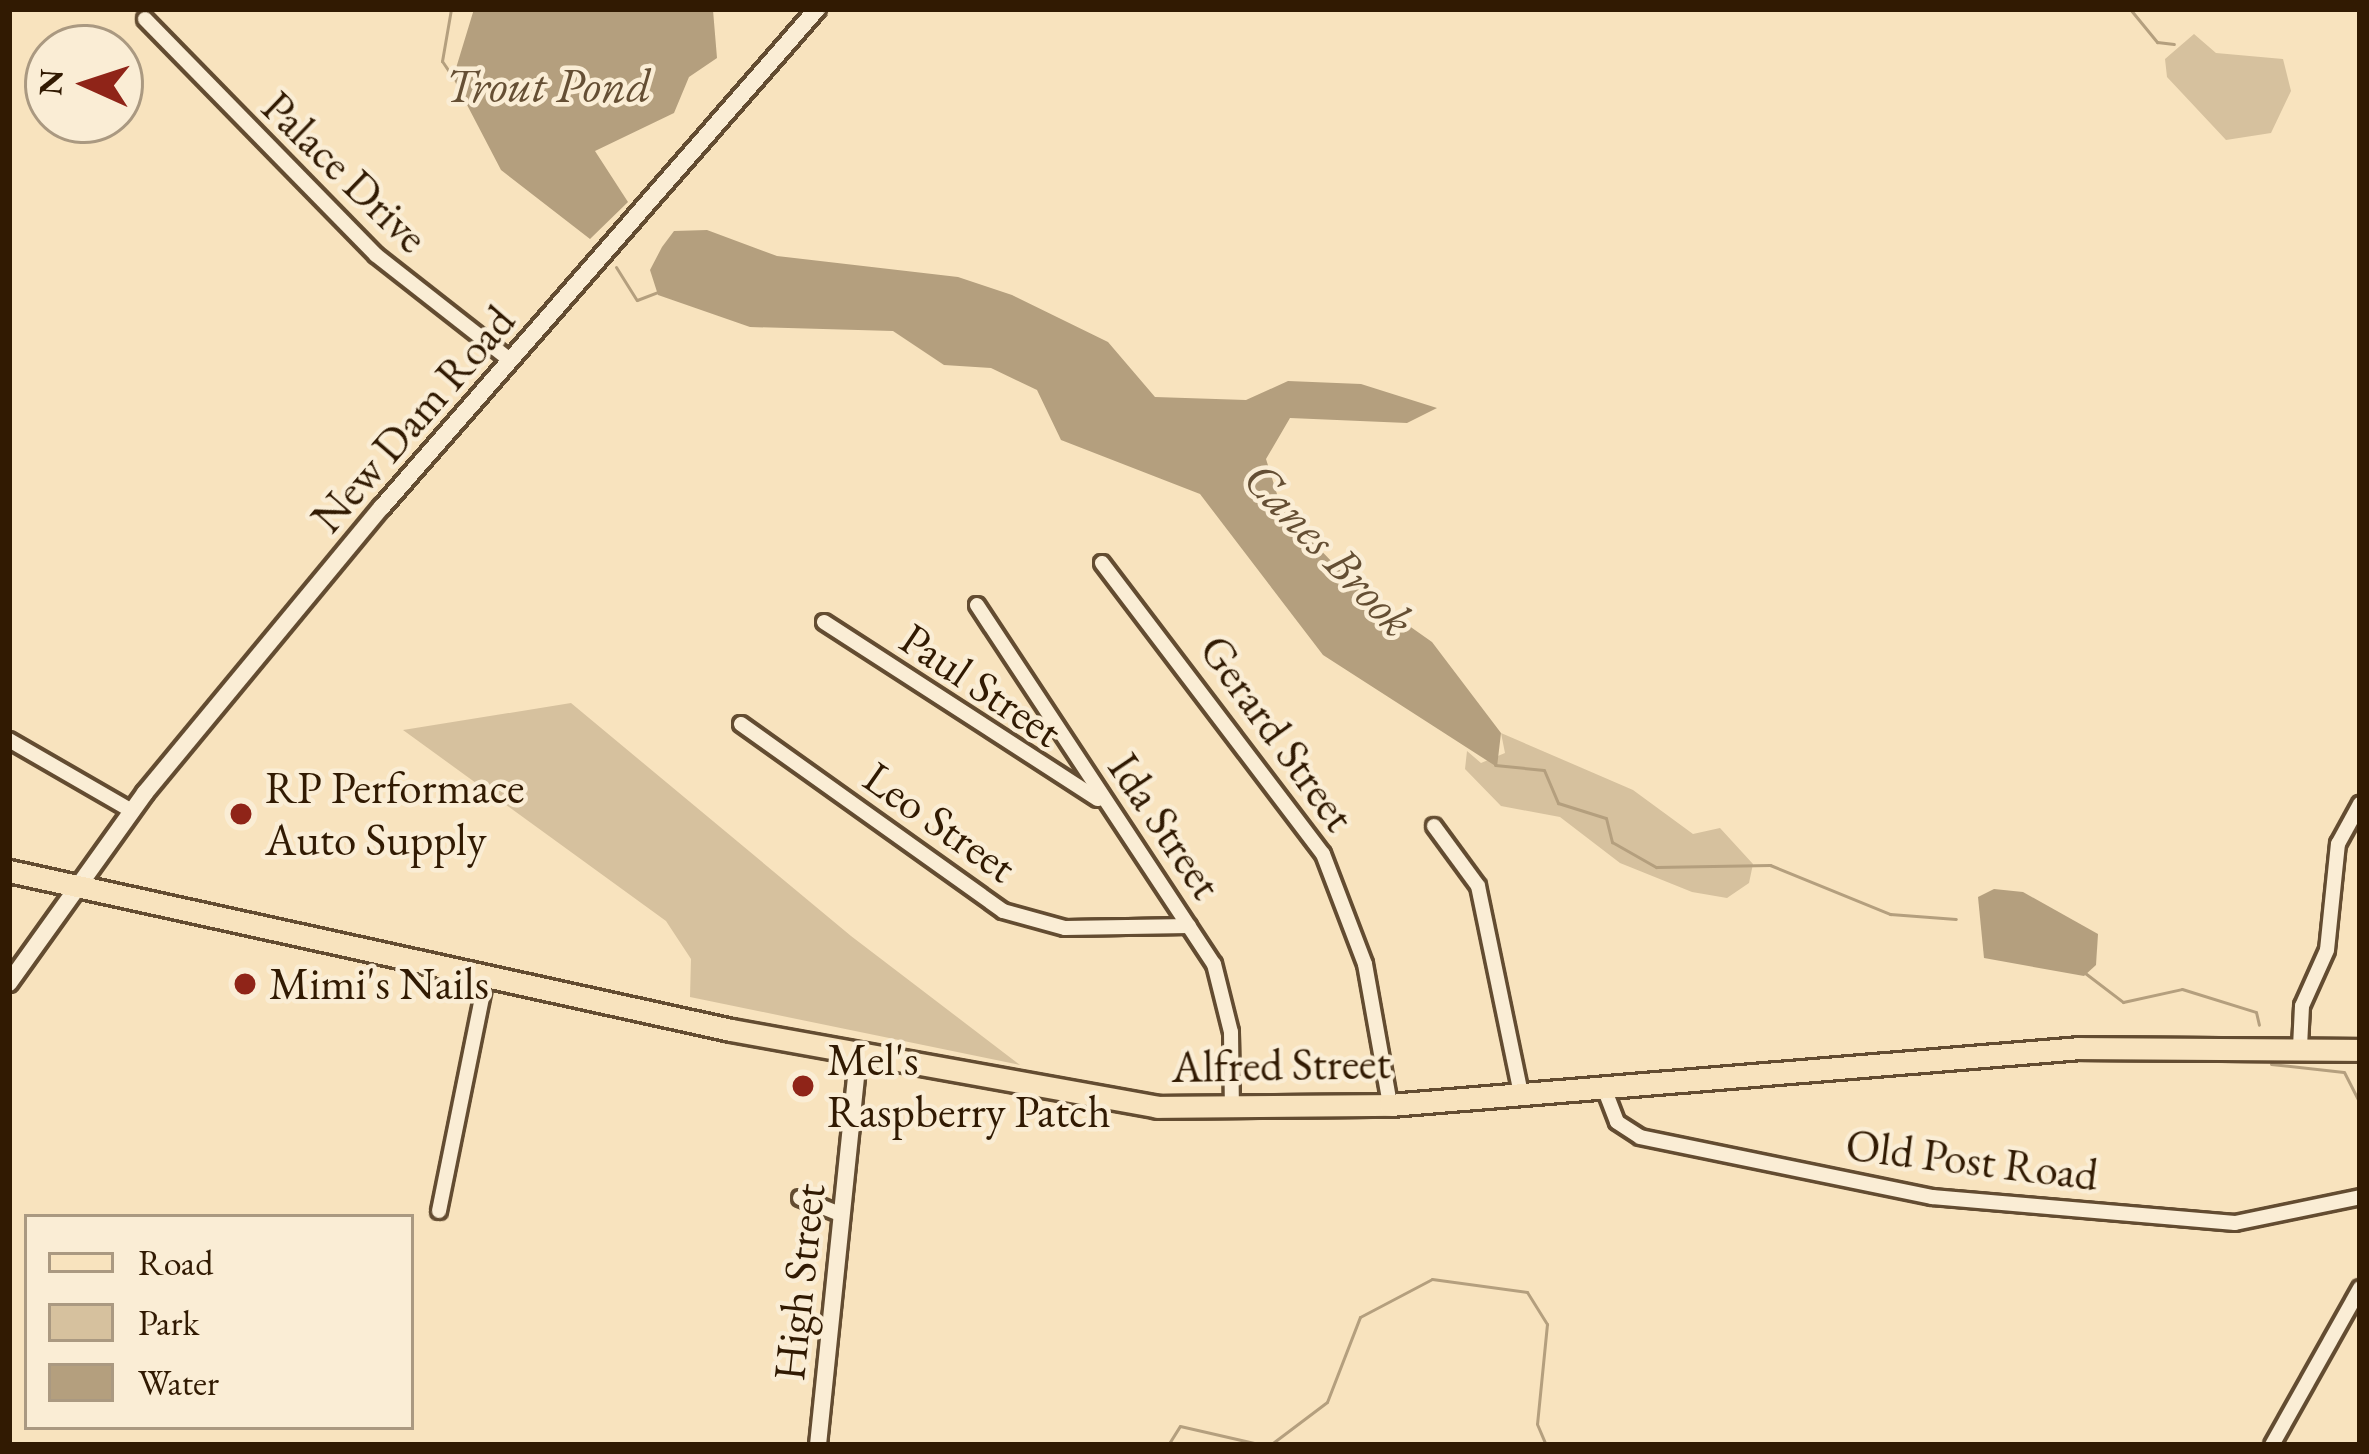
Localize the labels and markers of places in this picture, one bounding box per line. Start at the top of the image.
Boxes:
place label: RP Performace Auto Supply [265,761,525,867]
marker: RP Performace Auto Supply [228,801,254,827]
place label: Mimi's Nails [269,957,489,1011]
marker: Mimi's Nails [232,971,258,997]
place label: Mel's Raspberry Patch [827,1033,1111,1139]
marker: Mel's Raspberry Patch [790,1073,816,1099]

